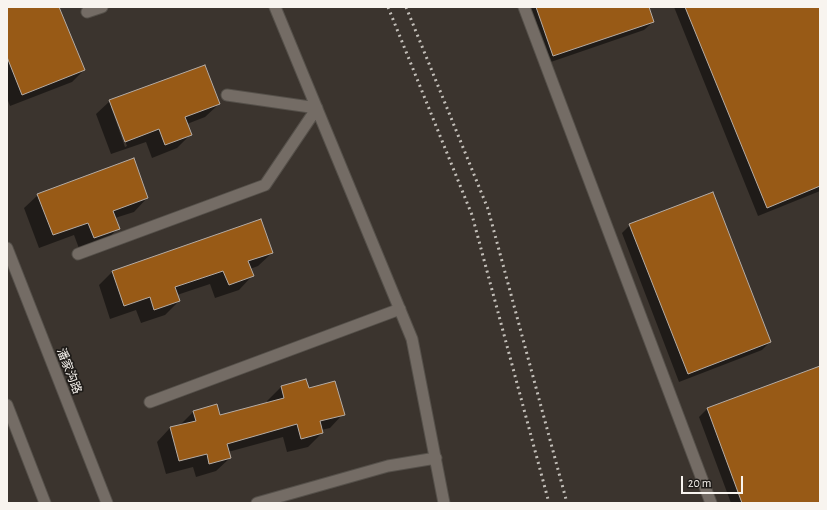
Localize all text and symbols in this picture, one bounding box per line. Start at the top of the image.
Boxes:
street label: 潘家沟路 [54,346,84,396]
scale bar [683,468,745,494]
text: 20 m [688,477,711,489]

